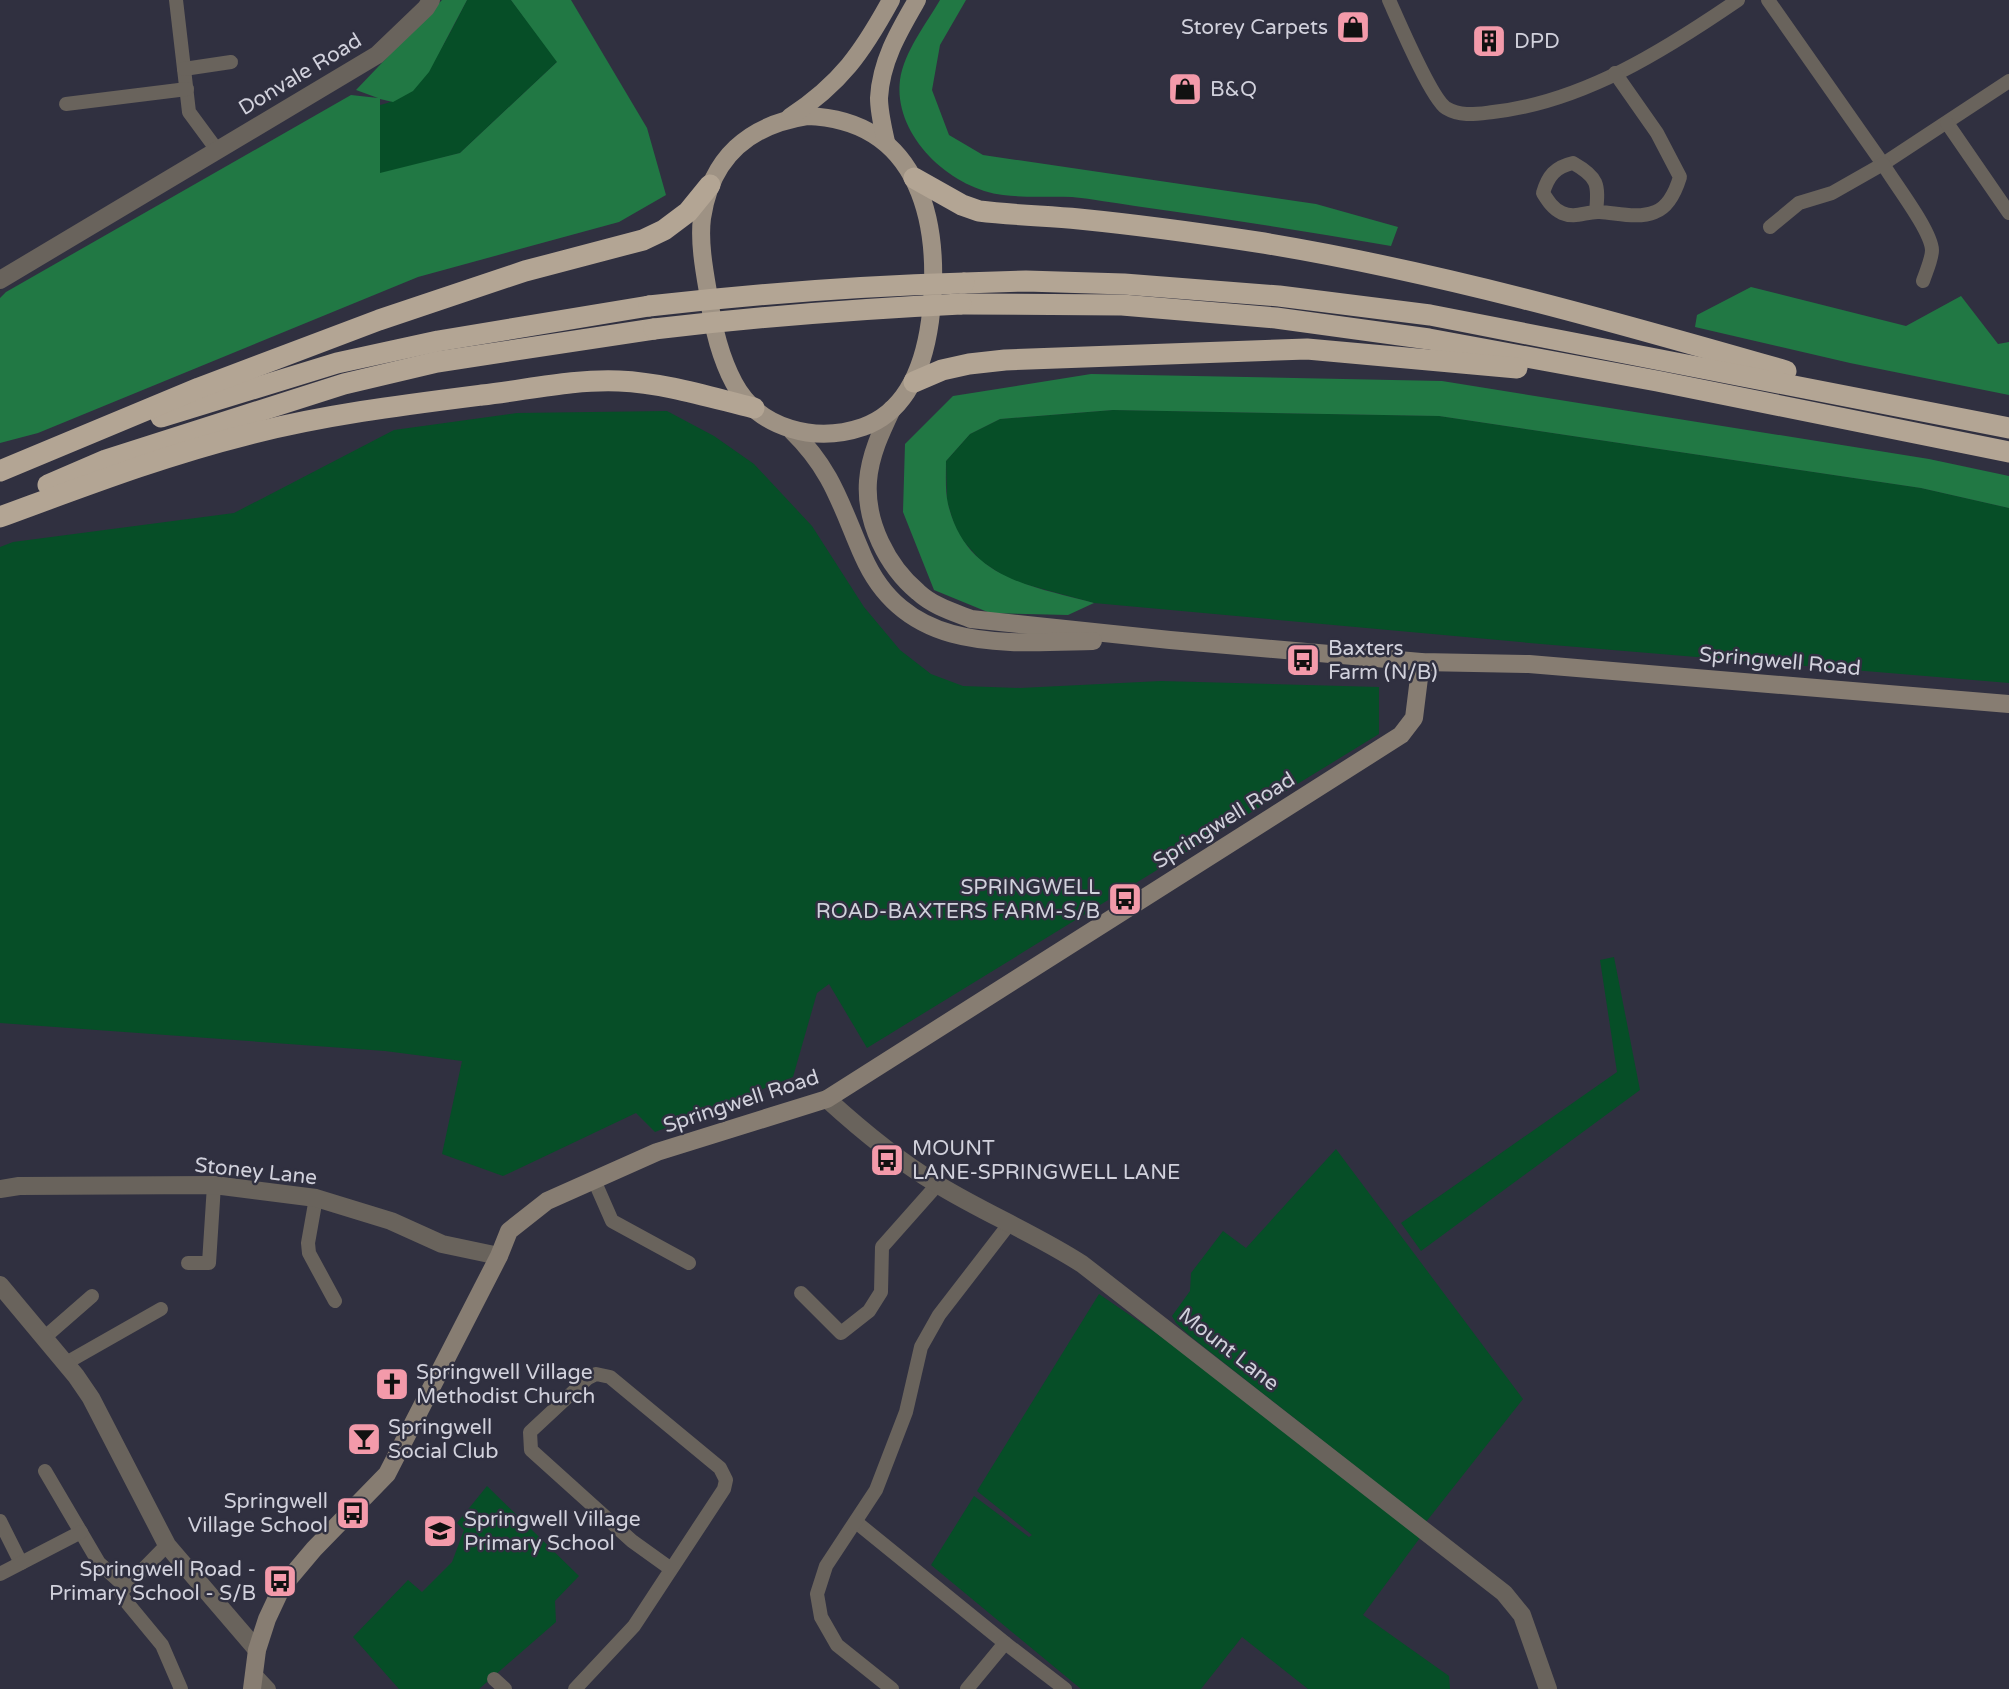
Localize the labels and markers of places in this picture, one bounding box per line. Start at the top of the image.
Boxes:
shop icon: Storey Carpets [1334,8,1372,46]
place label: Storey Carpets [1181,15,1328,40]
building icon: DPD [1470,22,1508,60]
place label: DPD [1514,29,1560,54]
shop icon: B&Q [1166,70,1204,108]
place label: B&Q [1210,77,1257,102]
place label: Baxters Farm (N/B) [1328,636,1438,685]
bus stop icon: Baxters Farm (N/B) [1284,641,1322,679]
place label: SPRINGWELL ROAD-BAXTERS FARM-S/B [816,875,1100,924]
bus stop icon: SPRINGWELL ROAD-BAXTERS FARM-S/B [1106,880,1144,918]
place label: MOUNT LANE-SPRINGWELL LANE [912,1136,1180,1185]
bus stop icon: MOUNT LANE-SPRINGWELL LANE [868,1141,906,1179]
place label: Springwell Village Methodist Church [416,1360,595,1409]
church icon: Springwell Village Methodist Church [373,1365,411,1403]
place label: Springwell Social Club [388,1415,498,1464]
bar icon: Springwell Social Club [345,1420,383,1458]
place label: Springwell Village School [188,1489,328,1538]
bus stop icon: Springwell Village School [334,1494,372,1532]
place label: Springwell Village Primary School [464,1507,641,1556]
school or university icon: Springwell Village Primary School [421,1512,459,1550]
place label: Springwell Road - Primary School - S/B [49,1557,256,1606]
bus stop icon: Springwell Road - Primary School - S/B [261,1562,299,1600]

